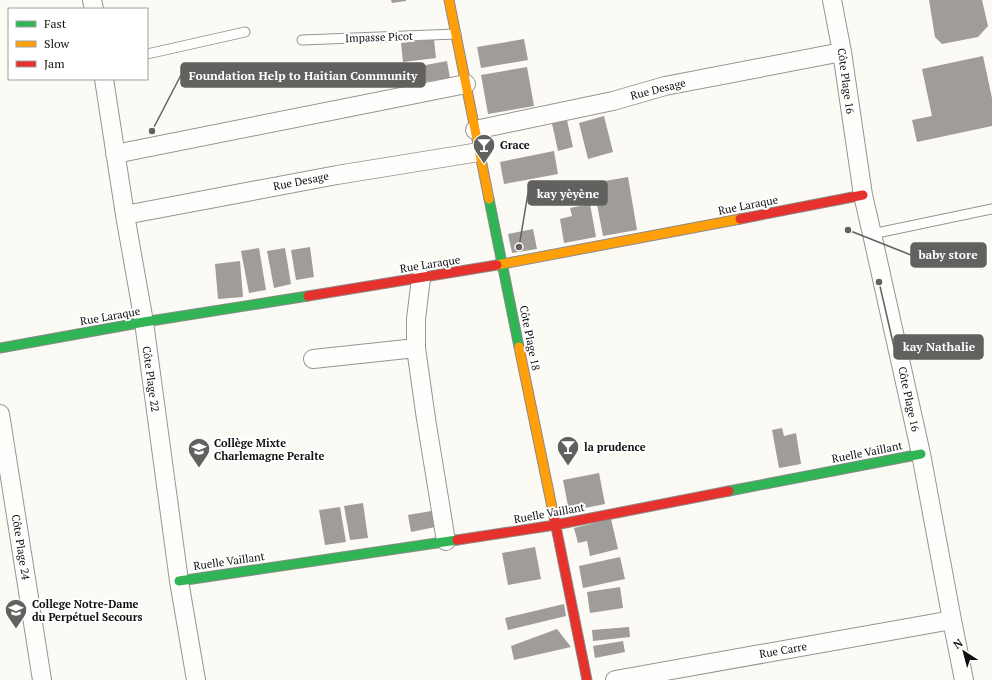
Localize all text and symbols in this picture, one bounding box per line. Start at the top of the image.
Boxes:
legend [8,8,148,80]
text: Fast [44,16,67,31]
street label: Impasse Picot [345,29,413,45]
text: Slow [44,36,70,51]
street label: Côte Plage 16 [834,47,858,115]
text: Jam [44,56,65,71]
callout: Foundation Help to Haitian Community [181,63,425,87]
text: Foundation Help to Haitian Community [189,68,418,83]
street label: Rue Desage [629,75,688,103]
bar icon: Grace [471,132,497,165]
place label: Grace [500,138,530,152]
street label: Rue Desage [272,169,331,193]
callout: kay yèyène [528,181,607,205]
text: kay yèyène [537,186,600,201]
street label: Rue Laraque [717,192,780,218]
callout: baby store [911,243,986,267]
text: baby store [917,247,978,262]
street label: Rue Laraque [399,252,462,276]
street label: Rue Laraque [79,304,142,328]
street label: Côte Plage 18 [517,304,543,372]
callout: kay Nathalie [894,335,983,359]
text: kay Nathalie [903,339,976,354]
street label: Côte Plage 22 [139,345,163,413]
street label: Côte Plage 16 [895,365,923,433]
bar icon: la prudence [555,434,581,467]
school or university icon: Collège Mixte Charlemagne Peralte [186,436,212,469]
place label: Collège Mixte Charlemagne Peralte [214,436,325,463]
street label: Ruelle Vaillant [830,438,904,466]
place label: la prudence [584,440,646,454]
street label: Ruelle Vaillant [513,500,585,526]
street label: Côte Plage 24 [9,513,33,581]
street label: Ruelle Vaillant [193,549,265,573]
school or university icon: College Notre-Dame du Perpétuel Secours [3,597,29,630]
place label: College Notre-Dame du Perpétuel Secours [32,597,142,624]
north arrow [944,632,984,672]
text: N [951,635,966,652]
street label: Rue Carre [758,639,808,661]

